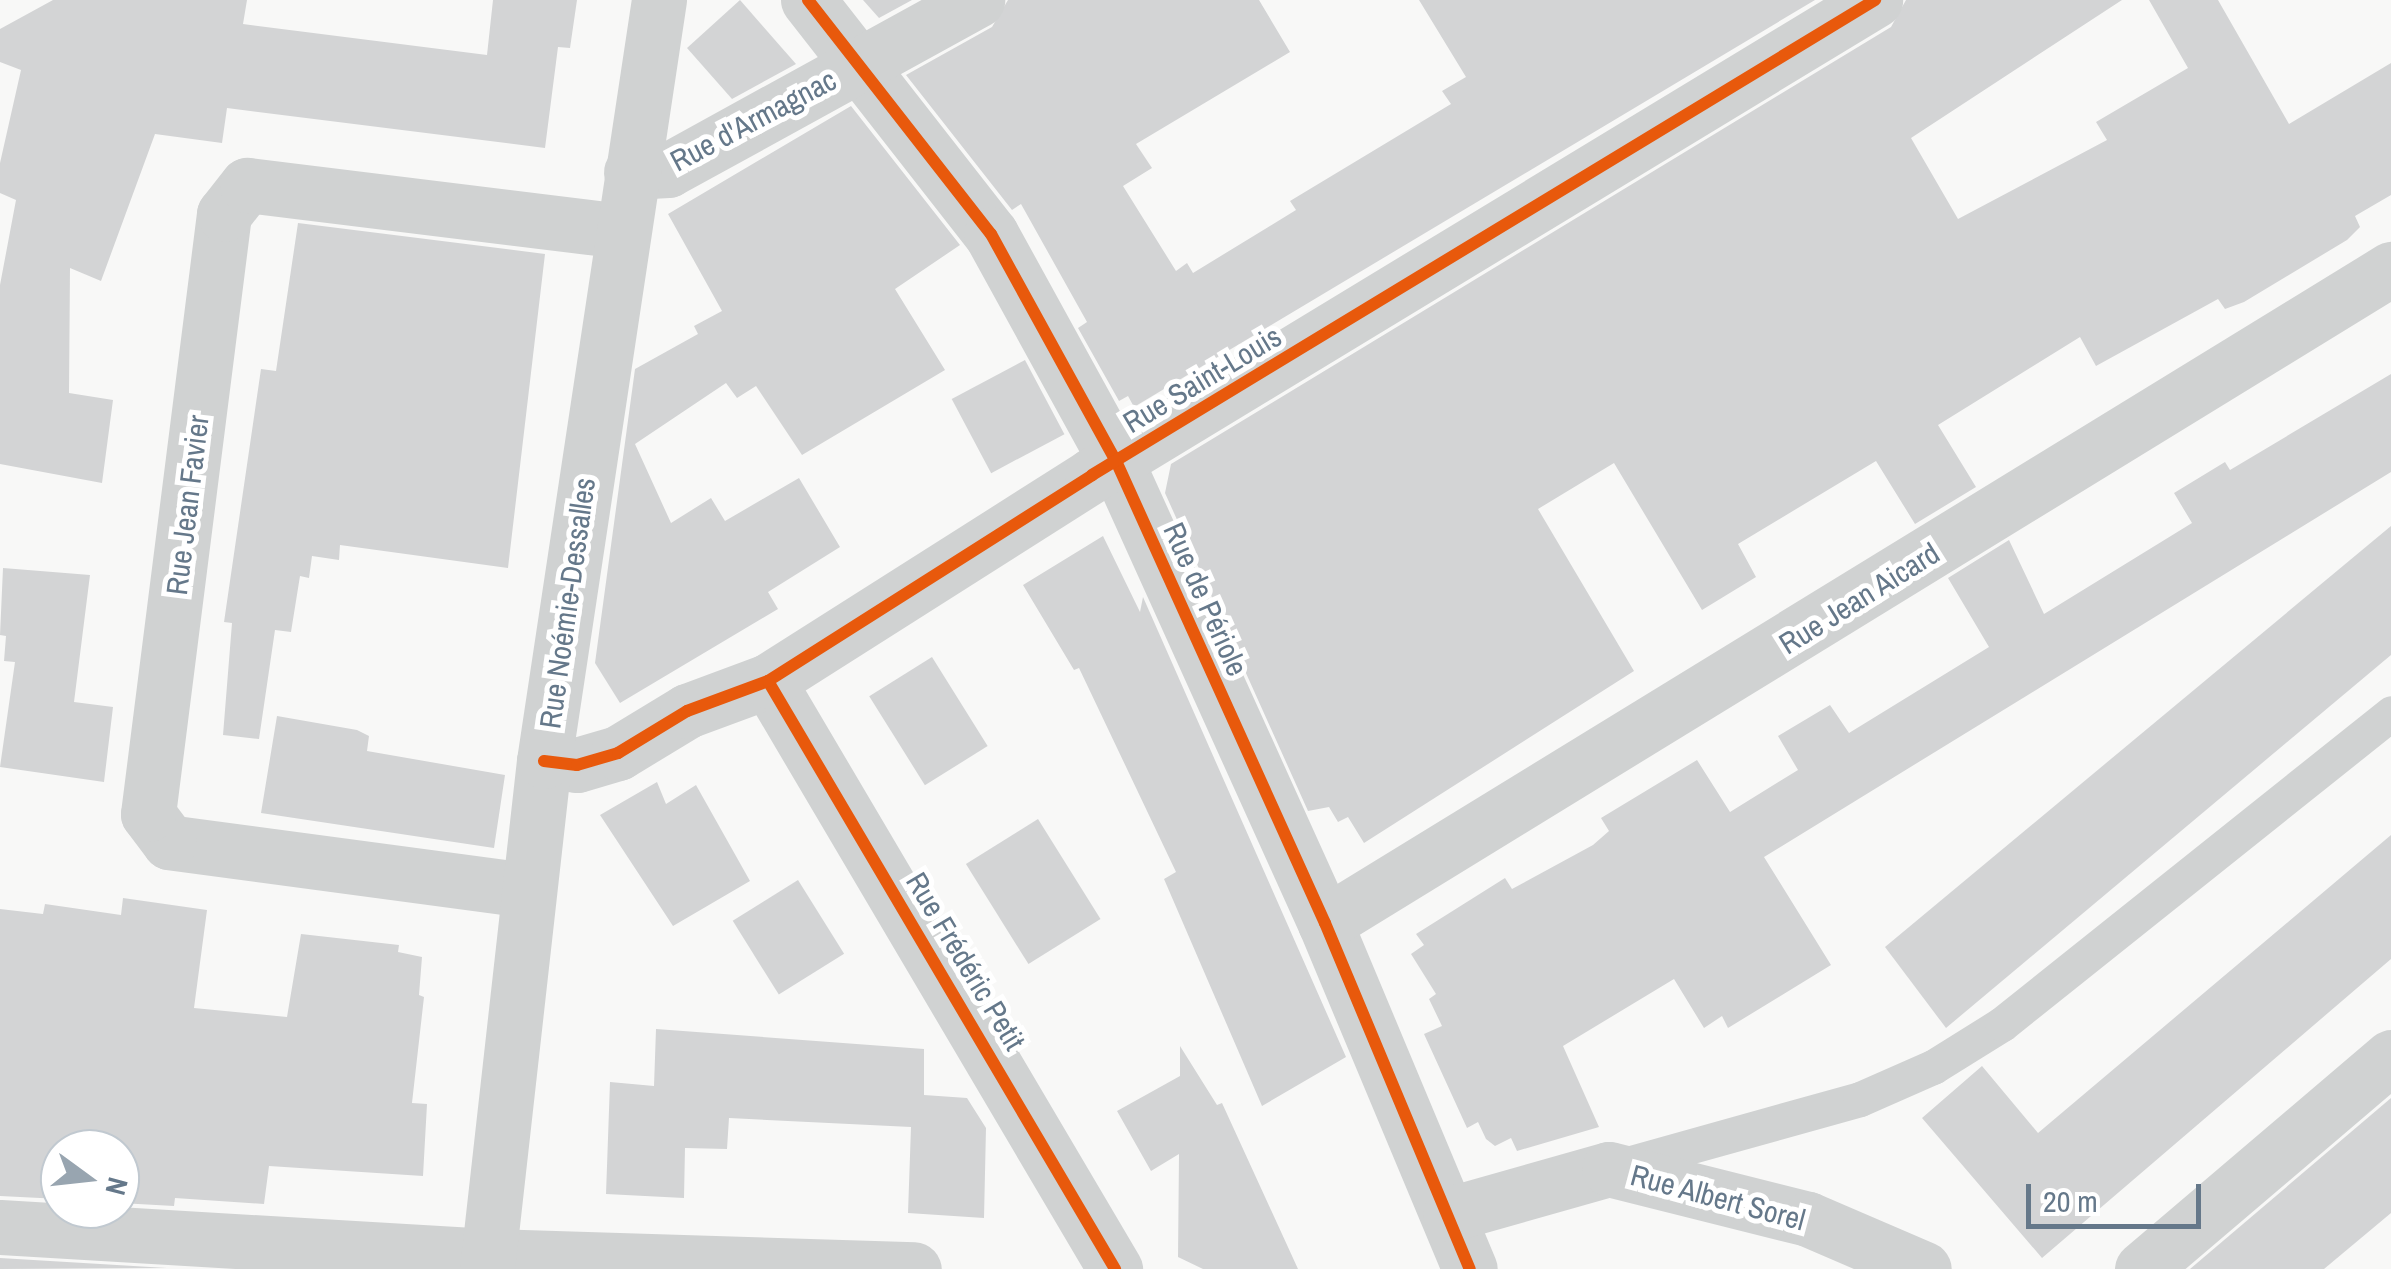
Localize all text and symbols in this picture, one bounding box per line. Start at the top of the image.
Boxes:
street label: Rue d'Armagnac [664,61,842,179]
street label: Rue Saint-Louis [1117,318,1287,440]
street label: Rue Jean Favier [158,413,216,597]
street label: Rue Noémie-Dessalles [532,475,602,731]
street label: Rue de Périole [1156,517,1256,681]
street label: Rue Jean Aicard [1772,534,1946,662]
street label: Rue Frédéric Petit [899,866,1033,1056]
north arrow [40,1129,140,1229]
street label: Rue Albert Sorel [1626,1156,1810,1238]
scale bar [2031,1164,2206,1226]
text: N [97,1173,138,1199]
text: 20 m [2043,1181,2098,1221]

